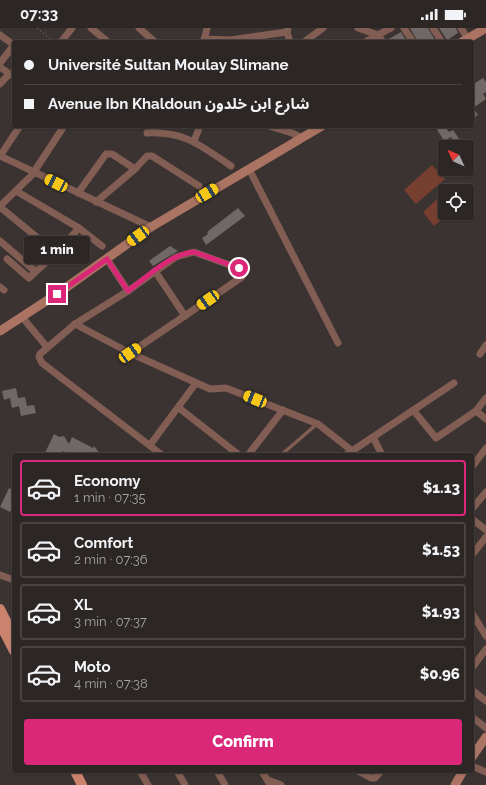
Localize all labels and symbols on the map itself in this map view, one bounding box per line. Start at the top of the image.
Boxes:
north arrow [438,140,474,176]
car [43,172,69,194]
car [194,182,220,204]
car [125,224,151,248]
callout: 1 min [24,236,90,264]
route start [230,259,248,277]
route end [48,285,66,303]
car [195,288,221,312]
car [117,341,143,365]
car [242,389,268,409]

